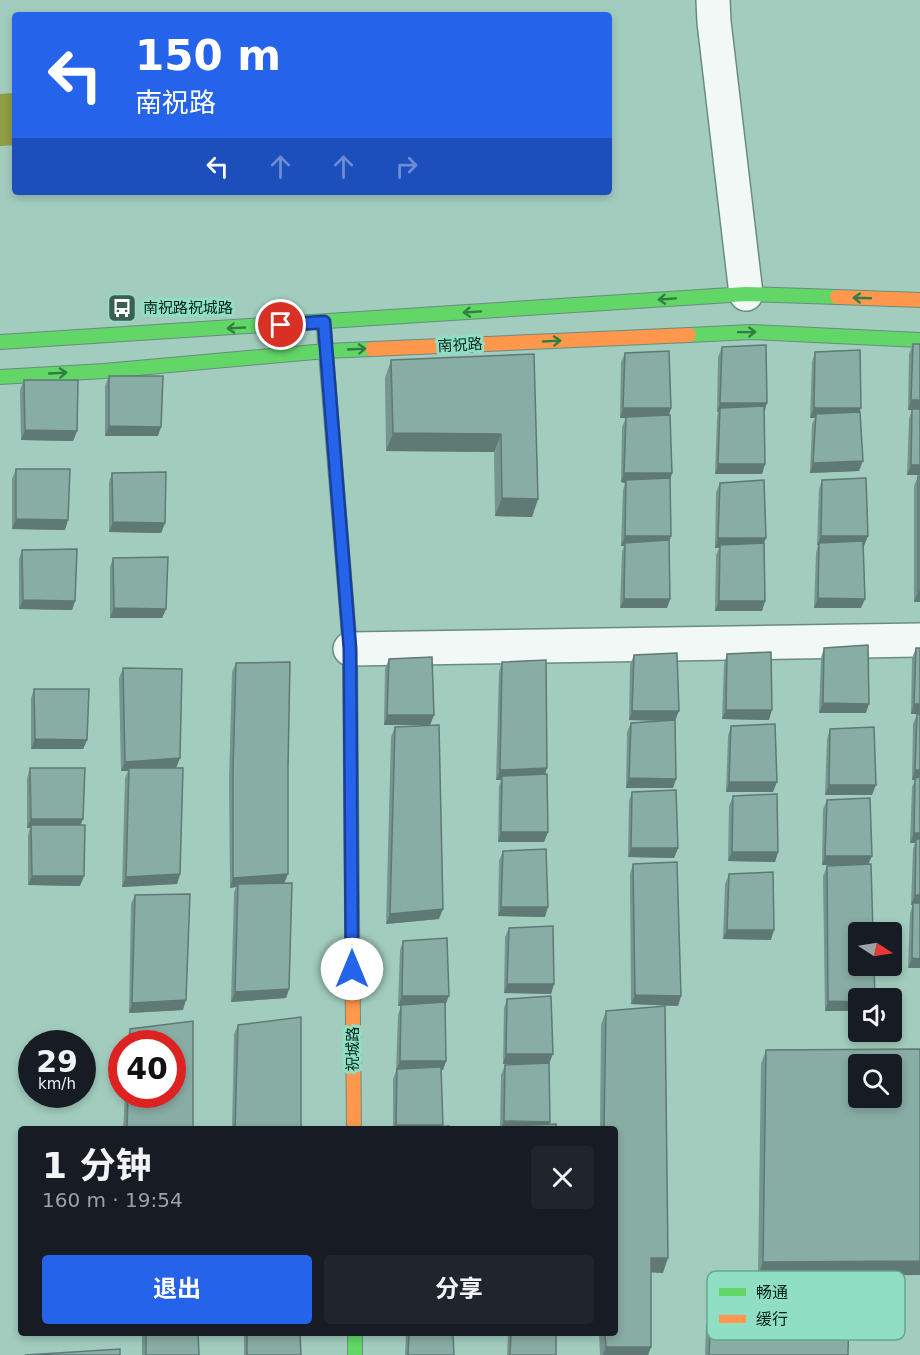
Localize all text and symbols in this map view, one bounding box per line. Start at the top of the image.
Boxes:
text: 150 m [135,31,281,80]
icon: left [36,36,114,114]
text: 南祝路 [135,87,216,118]
icon: left [201,150,234,183]
icon: ahead [264,150,297,183]
icon: ahead [327,150,360,183]
icon: right [390,150,423,183]
bus stop icon: 南祝路祝城路 [106,292,138,324]
one-way arrow [852,292,872,304]
one-way arrow [657,294,677,305]
place label: 南祝路祝城路 [143,299,233,317]
pin [255,299,306,350]
one-way arrow [463,307,483,318]
icon: arrive [264,308,297,341]
one-way arrow [226,322,246,333]
one-way arrow [737,326,757,338]
street label: 南祝路 [437,335,483,355]
one-way arrow [542,335,562,346]
one-way arrow [347,344,367,355]
one-way arrow [48,368,68,379]
north arrow [848,922,902,976]
map controls [848,922,902,1108]
position arrow [320,937,384,1001]
button: sound [848,988,902,1042]
street label: 祝城路 [344,1026,362,1072]
speed limit sign: 40 [108,1030,186,1108]
text: 29 [36,1044,78,1079]
button: search [848,1054,902,1108]
text: km/h [38,1075,76,1093]
text: 1 分钟 [42,1145,152,1186]
button: close [531,1146,594,1209]
text: 160 m · 19:54 [42,1188,183,1212]
button: 退出 [42,1255,312,1324]
button: 分享 [324,1255,594,1324]
legend [707,1271,905,1340]
text: 畅通 [756,1283,788,1302]
text: 缓行 [756,1310,788,1329]

